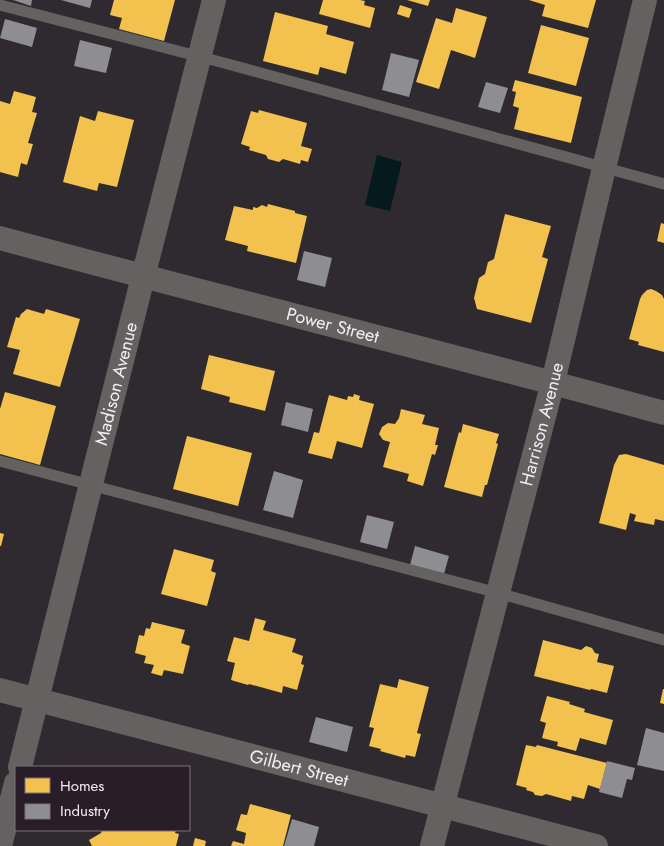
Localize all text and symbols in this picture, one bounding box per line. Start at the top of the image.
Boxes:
street label: Power Street [284,301,382,350]
street label: Madison Avenue [88,319,144,448]
street label: Harrison Avenue [513,360,570,489]
street label: Gilbert Street [247,743,352,794]
legend [15,766,190,831]
text: Homes [60,775,104,797]
text: Industry [60,800,110,822]

